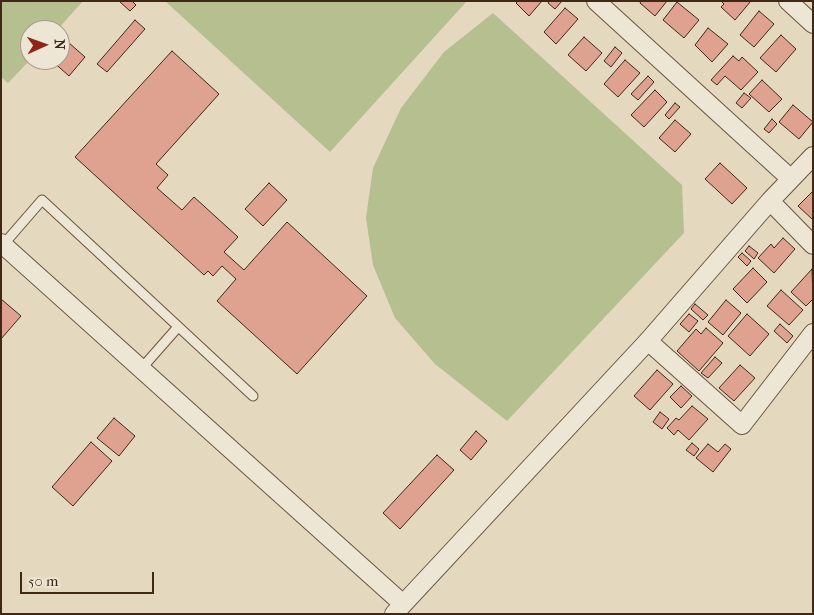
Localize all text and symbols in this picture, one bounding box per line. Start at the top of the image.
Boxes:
north arrow [20,20,70,70]
text: N [51,39,68,50]
scale bar [22,562,156,594]
text: 50 m [28,572,58,590]

